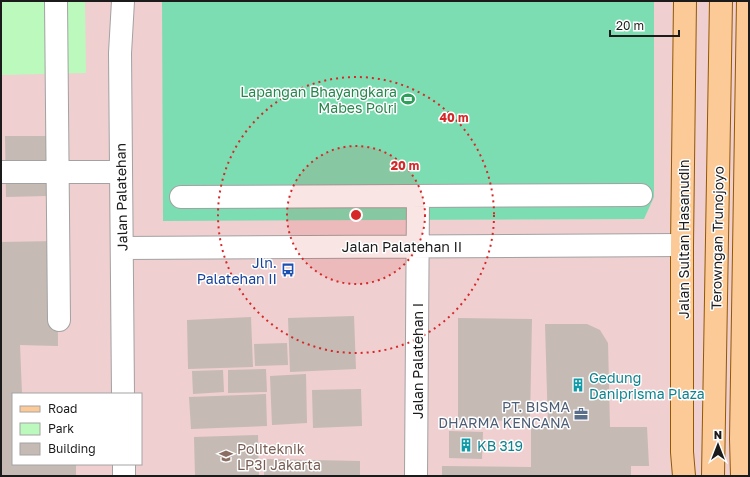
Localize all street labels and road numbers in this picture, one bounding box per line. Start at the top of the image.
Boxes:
street label: Jalan Palatehan [112,143,130,251]
street label: Jalan Sultan Hasanudin [675,159,692,319]
street label: Terowngan Trunojoyo [707,166,727,310]
street label: Jalan Palatehan II [342,238,462,255]
street label: Jalan Palatehan I [409,303,426,419]

